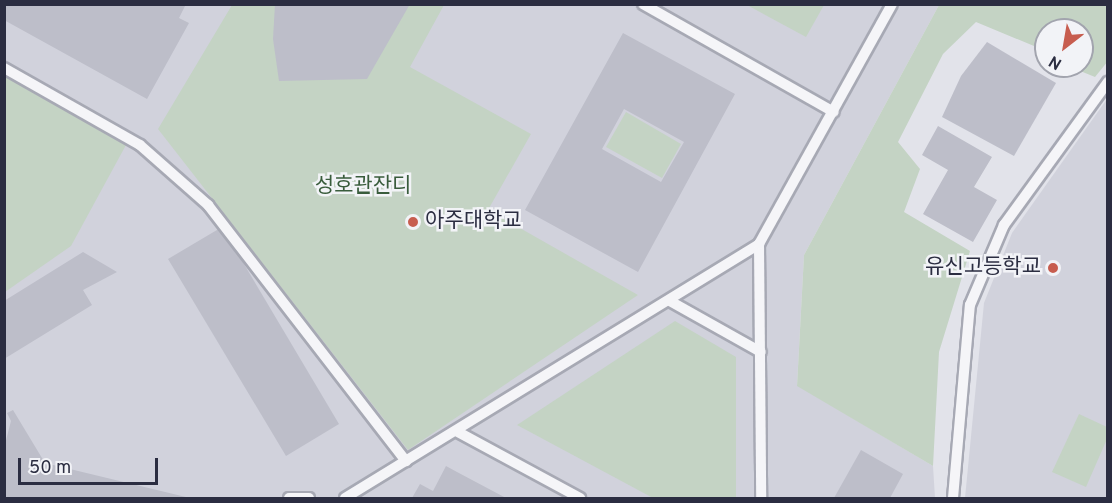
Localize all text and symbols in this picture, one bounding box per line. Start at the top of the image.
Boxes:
north arrow [1034,18,1094,78]
text: N [1046,50,1066,73]
park label: 성호관잔디 [315,174,411,200]
place label: 아주대학교 [425,209,522,235]
marker: 아주대학교 [406,215,420,229]
place label: 유신고등학교 [925,255,1041,281]
marker: 유신고등학교 [1046,261,1060,275]
scale bar [21,446,160,484]
text: 50 m [29,457,71,480]

